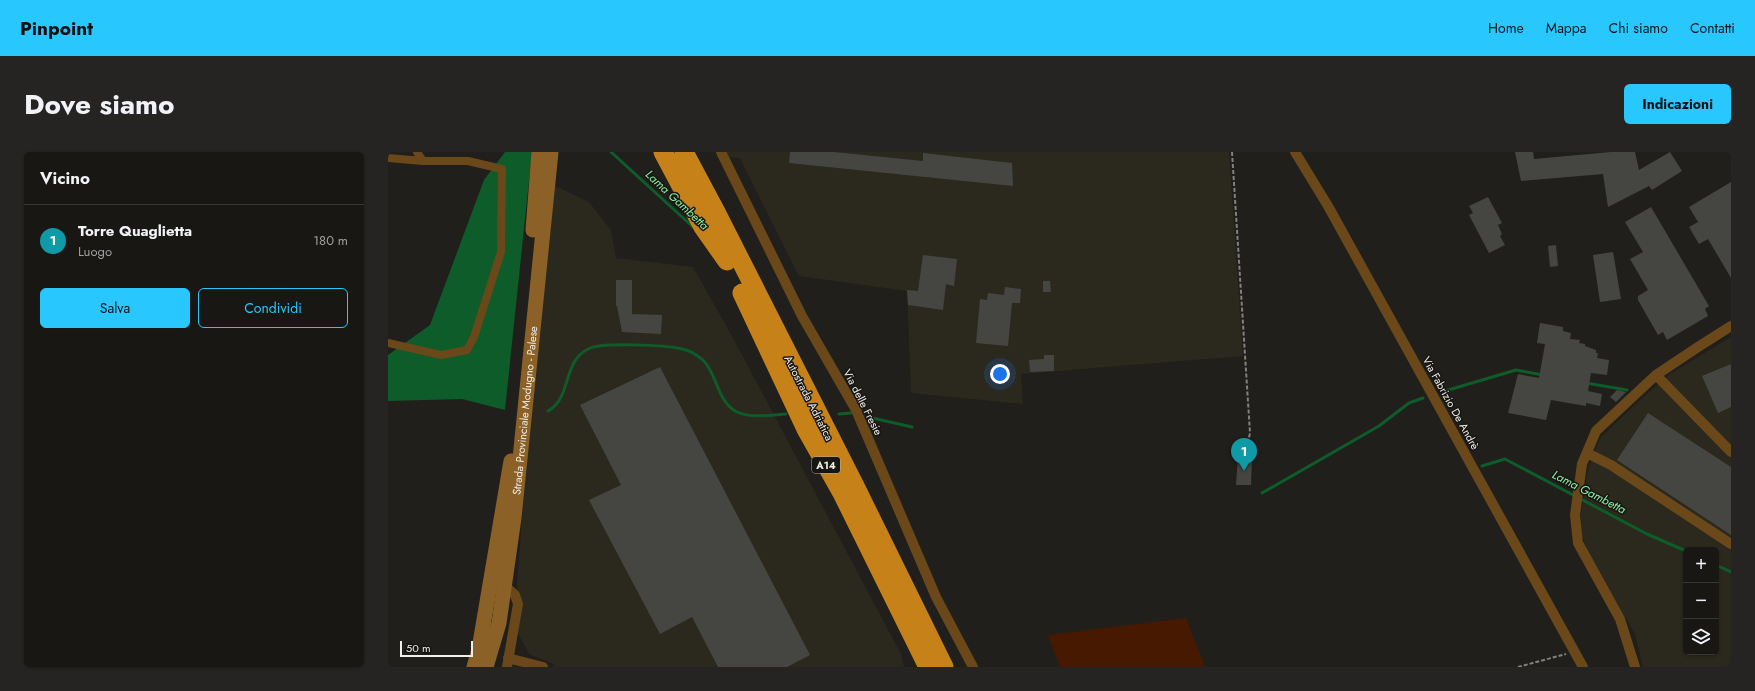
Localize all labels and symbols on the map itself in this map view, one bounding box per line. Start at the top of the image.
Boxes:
water label: Lama Gambetta [641,166,713,234]
street label: Strada Provinciale Modugno - Palese [508,325,541,496]
street label: Autostrada Adriatica [781,353,837,443]
street label: Via Fabrizio De Andrè [1419,353,1483,453]
your location [990,364,1010,384]
street label: Via delle Fresie [839,366,887,438]
pin: 1 [1231,438,1257,471]
road number: A14 [812,457,840,473]
water label: Lama Gambetta [1549,466,1629,519]
scale bar [400,639,473,658]

